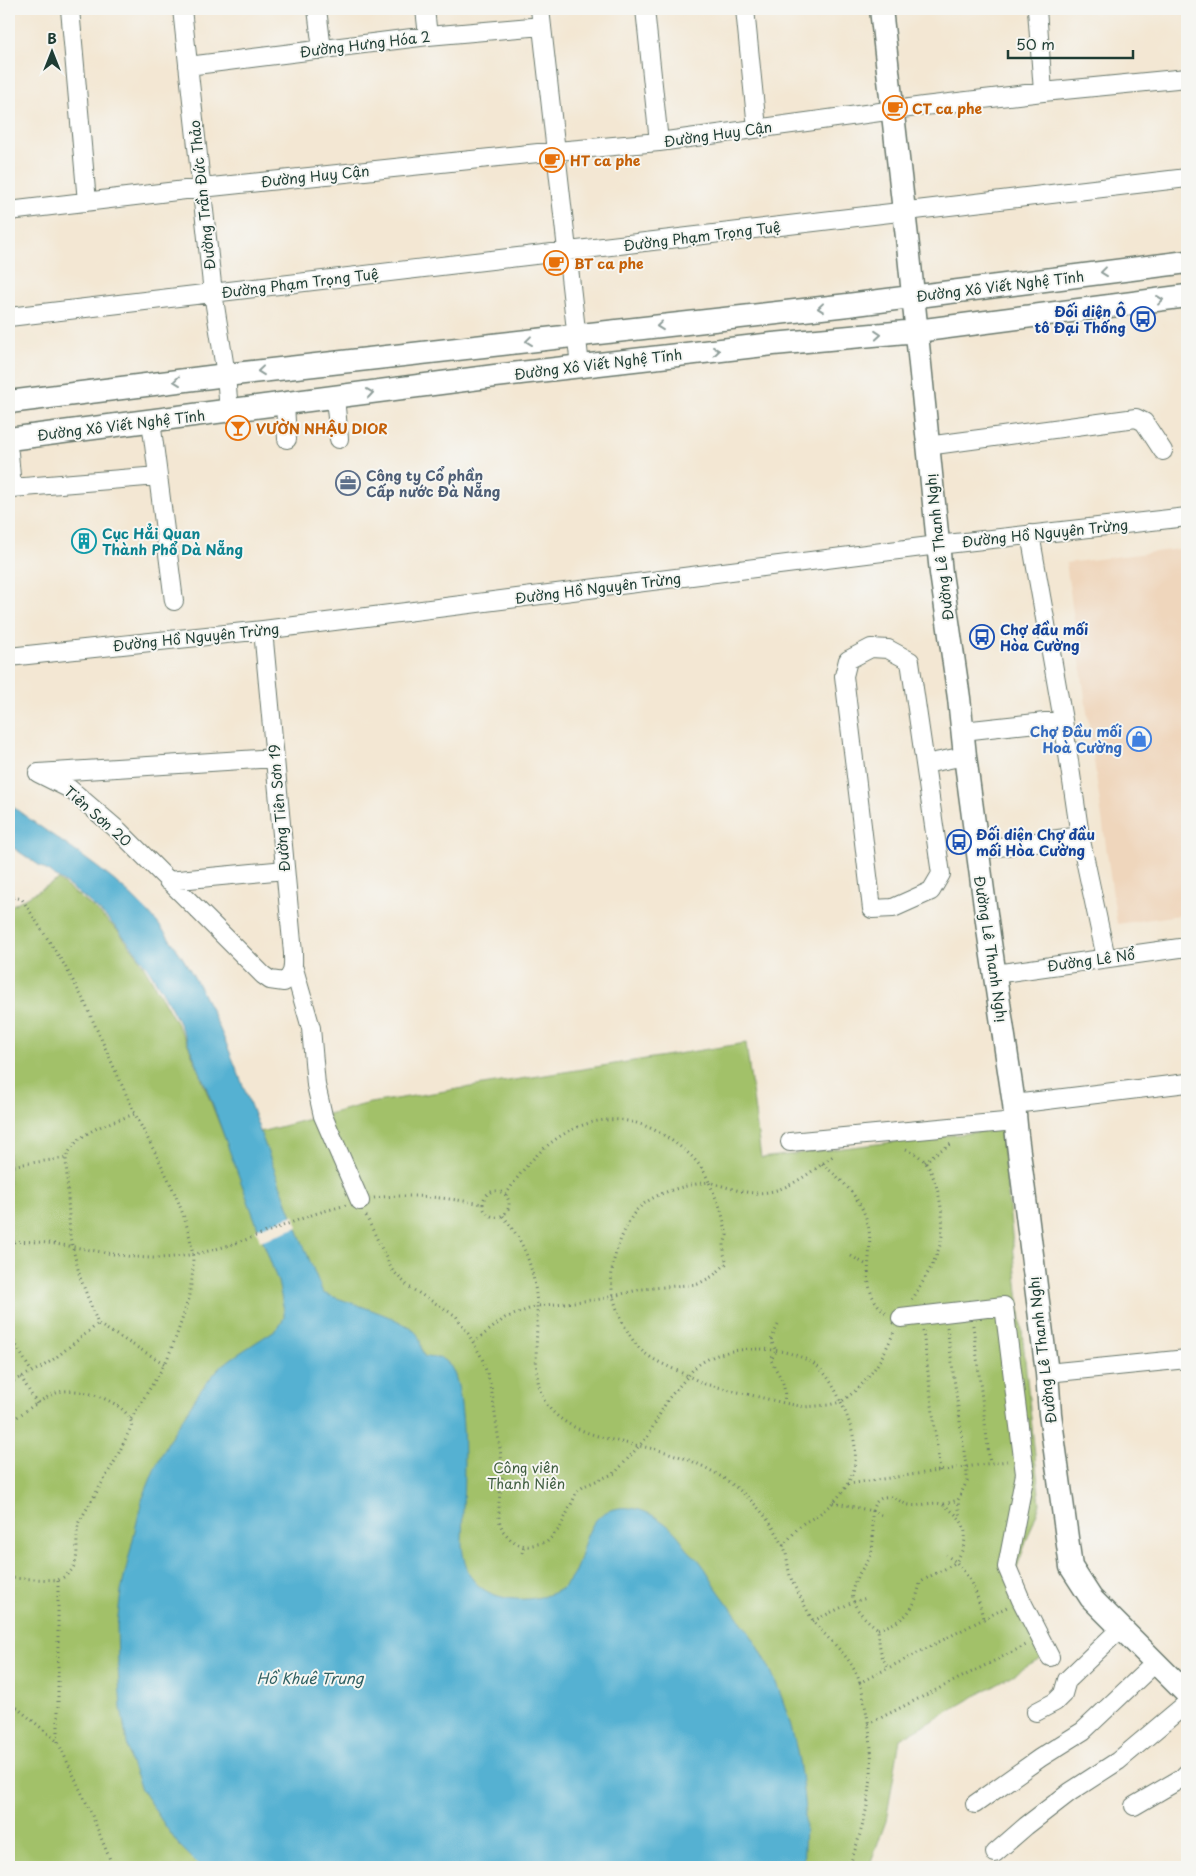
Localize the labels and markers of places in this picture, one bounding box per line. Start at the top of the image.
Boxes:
cafe icon: CT ca phe [882,95,908,121]
place label: CT ca phe [912,98,983,119]
cafe icon: HT ca phe [539,147,565,173]
place label: HT ca phe [570,150,641,171]
cafe icon: BT ca phe [543,250,569,276]
place label: BT ca phe [574,253,644,274]
place label: Đối diện Ô tô Đại Thống [1034,301,1126,338]
bus stop icon: Đối diện Ô tô Đại Thống [1130,306,1156,332]
bar icon: VƯỜN NHẬU DIOR [225,415,251,441]
place label: VƯỜN NHẬU DIOR [256,418,388,439]
place label: Công ty Cổ phần Cấp nước Đà Nẵng [366,465,500,502]
office icon: Công ty Cổ phần Cấp nước Đà Nẵng [335,470,361,496]
place label: Cục Hẳi Quan Thành Phổ Dà Nẵng [102,523,243,560]
building icon: Cục Hẳi Quan Thành Phổ Dà Nẵng [71,528,97,554]
place label: Chợ đầu mối Hòa Cường [1000,619,1088,656]
bus stop icon: Chợ đầu mối Hòa Cường [969,624,995,650]
place label: Chợ Đầu mối Hoà Cường [1030,721,1122,758]
shop icon: Chợ Đầu mối Hoà Cường [1126,726,1152,752]
place label: Đối diện Chợ đầu mối Hòa Cường [976,824,1095,861]
bus stop icon: Đối diện Chợ đầu mối Hòa Cường [946,829,972,855]

